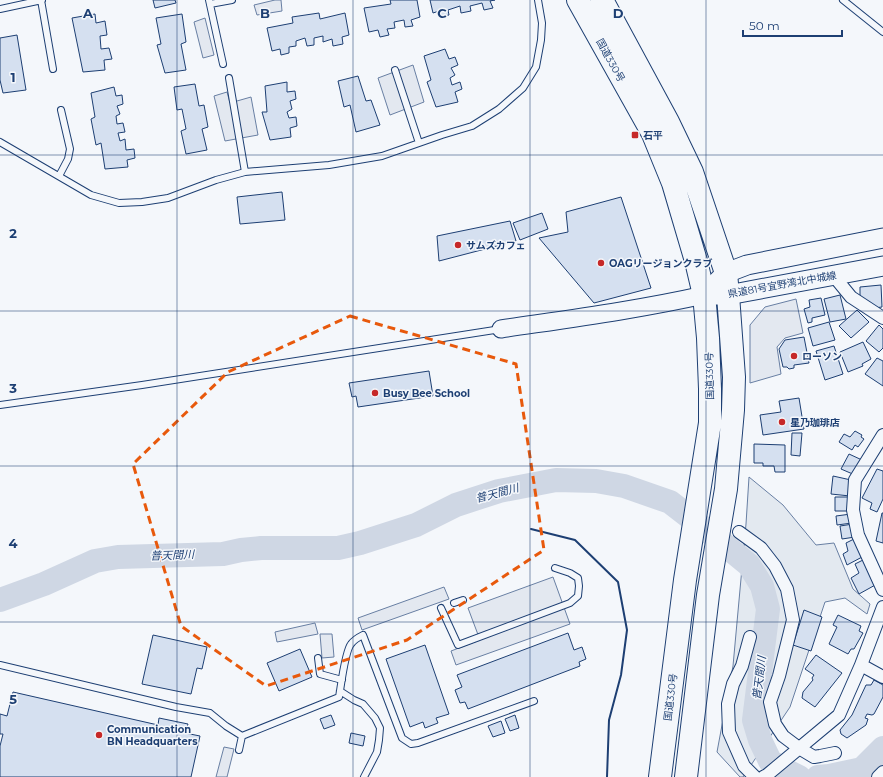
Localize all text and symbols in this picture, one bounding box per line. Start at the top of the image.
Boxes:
text: A [82,5,94,21]
text: B [260,5,270,21]
text: C [437,5,447,21]
text: D [613,5,624,21]
scale bar [743,12,842,38]
text: 50 m [749,18,780,33]
street label: 国道330号 [593,36,628,84]
text: 1 [10,69,16,85]
place label: 石平 [643,129,663,142]
marker: 石平 [630,130,640,140]
text: 2 [9,225,17,241]
place label: サムズカフェ [466,239,526,252]
marker: サムズカフェ [453,240,463,250]
place label: OAGリージョンクラブ [609,257,712,270]
marker: OAGリージョンクラブ [596,258,606,268]
street label: 県道81号宜野湾北中城線 [727,269,837,300]
place label: ローソン [802,350,842,363]
marker: ローソン [789,351,799,361]
street label: 国道330号 [703,352,716,400]
text: 3 [8,380,17,396]
place label: Busy Bee School [383,387,470,400]
marker: Busy Bee School [370,388,380,398]
place label: 星乃珈琲店 [790,416,840,429]
marker: 星乃珈琲店 [777,417,787,427]
water label: 普天間川 [474,480,521,505]
text: 4 [9,535,18,551]
water label: 普天間川 [150,547,195,563]
water label: 普天間川 [749,654,769,701]
street label: 国道330号 [661,673,680,722]
text: 5 [9,691,17,707]
place label: Communication BN Headquarters [107,723,198,748]
marker: Communication BN Headquarters [94,730,104,740]

